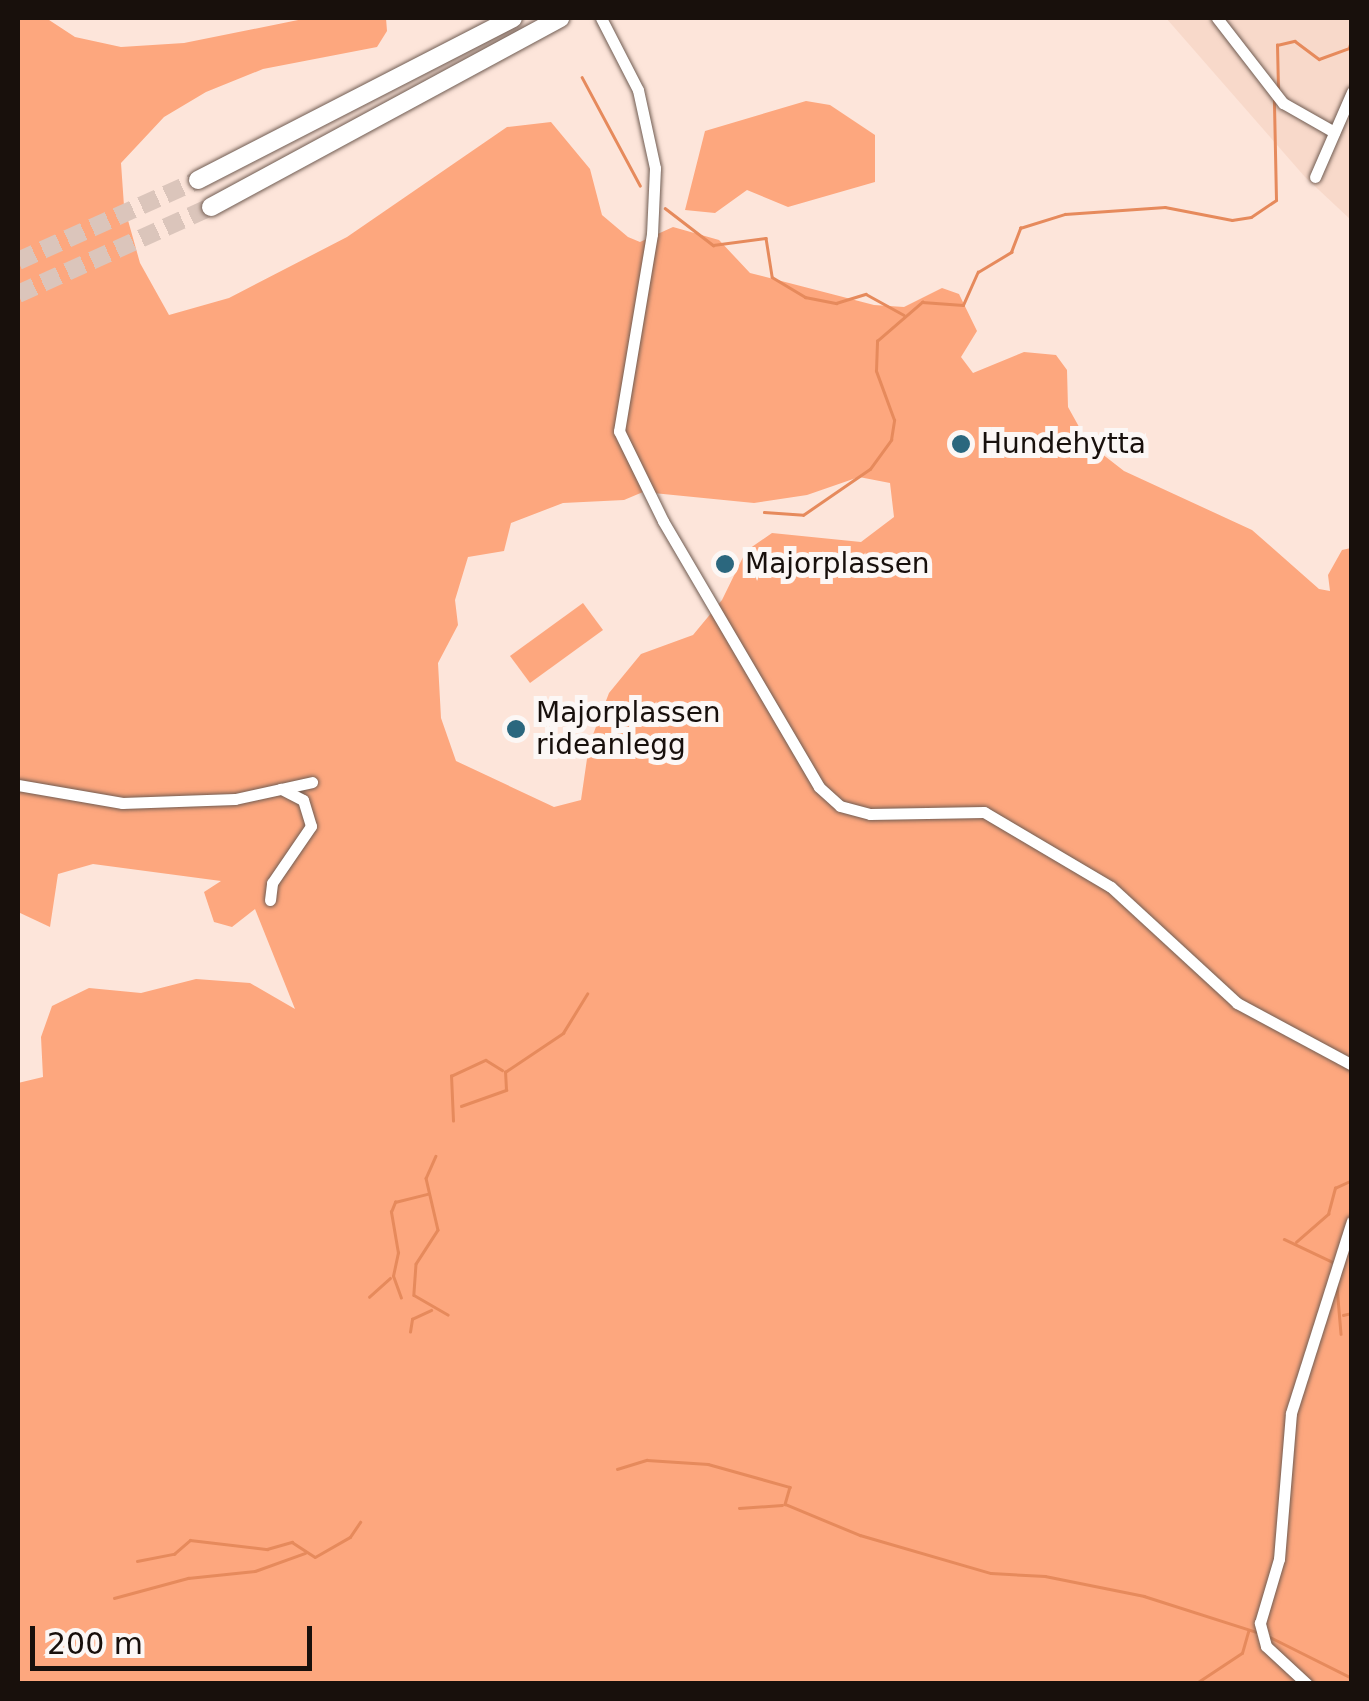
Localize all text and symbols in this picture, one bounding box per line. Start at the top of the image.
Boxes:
place label: Hundehytta [981,427,1146,461]
marker: Hundehytta [950,433,972,455]
place label: Majorplassen [745,547,930,581]
marker: Majorplassen [714,553,736,575]
place label: Majorplassen rideanlegg [536,696,721,762]
marker: Majorplassen rideanlegg [505,718,527,740]
scale bar [35,1606,318,1668]
text: 200 m [47,1626,143,1661]

